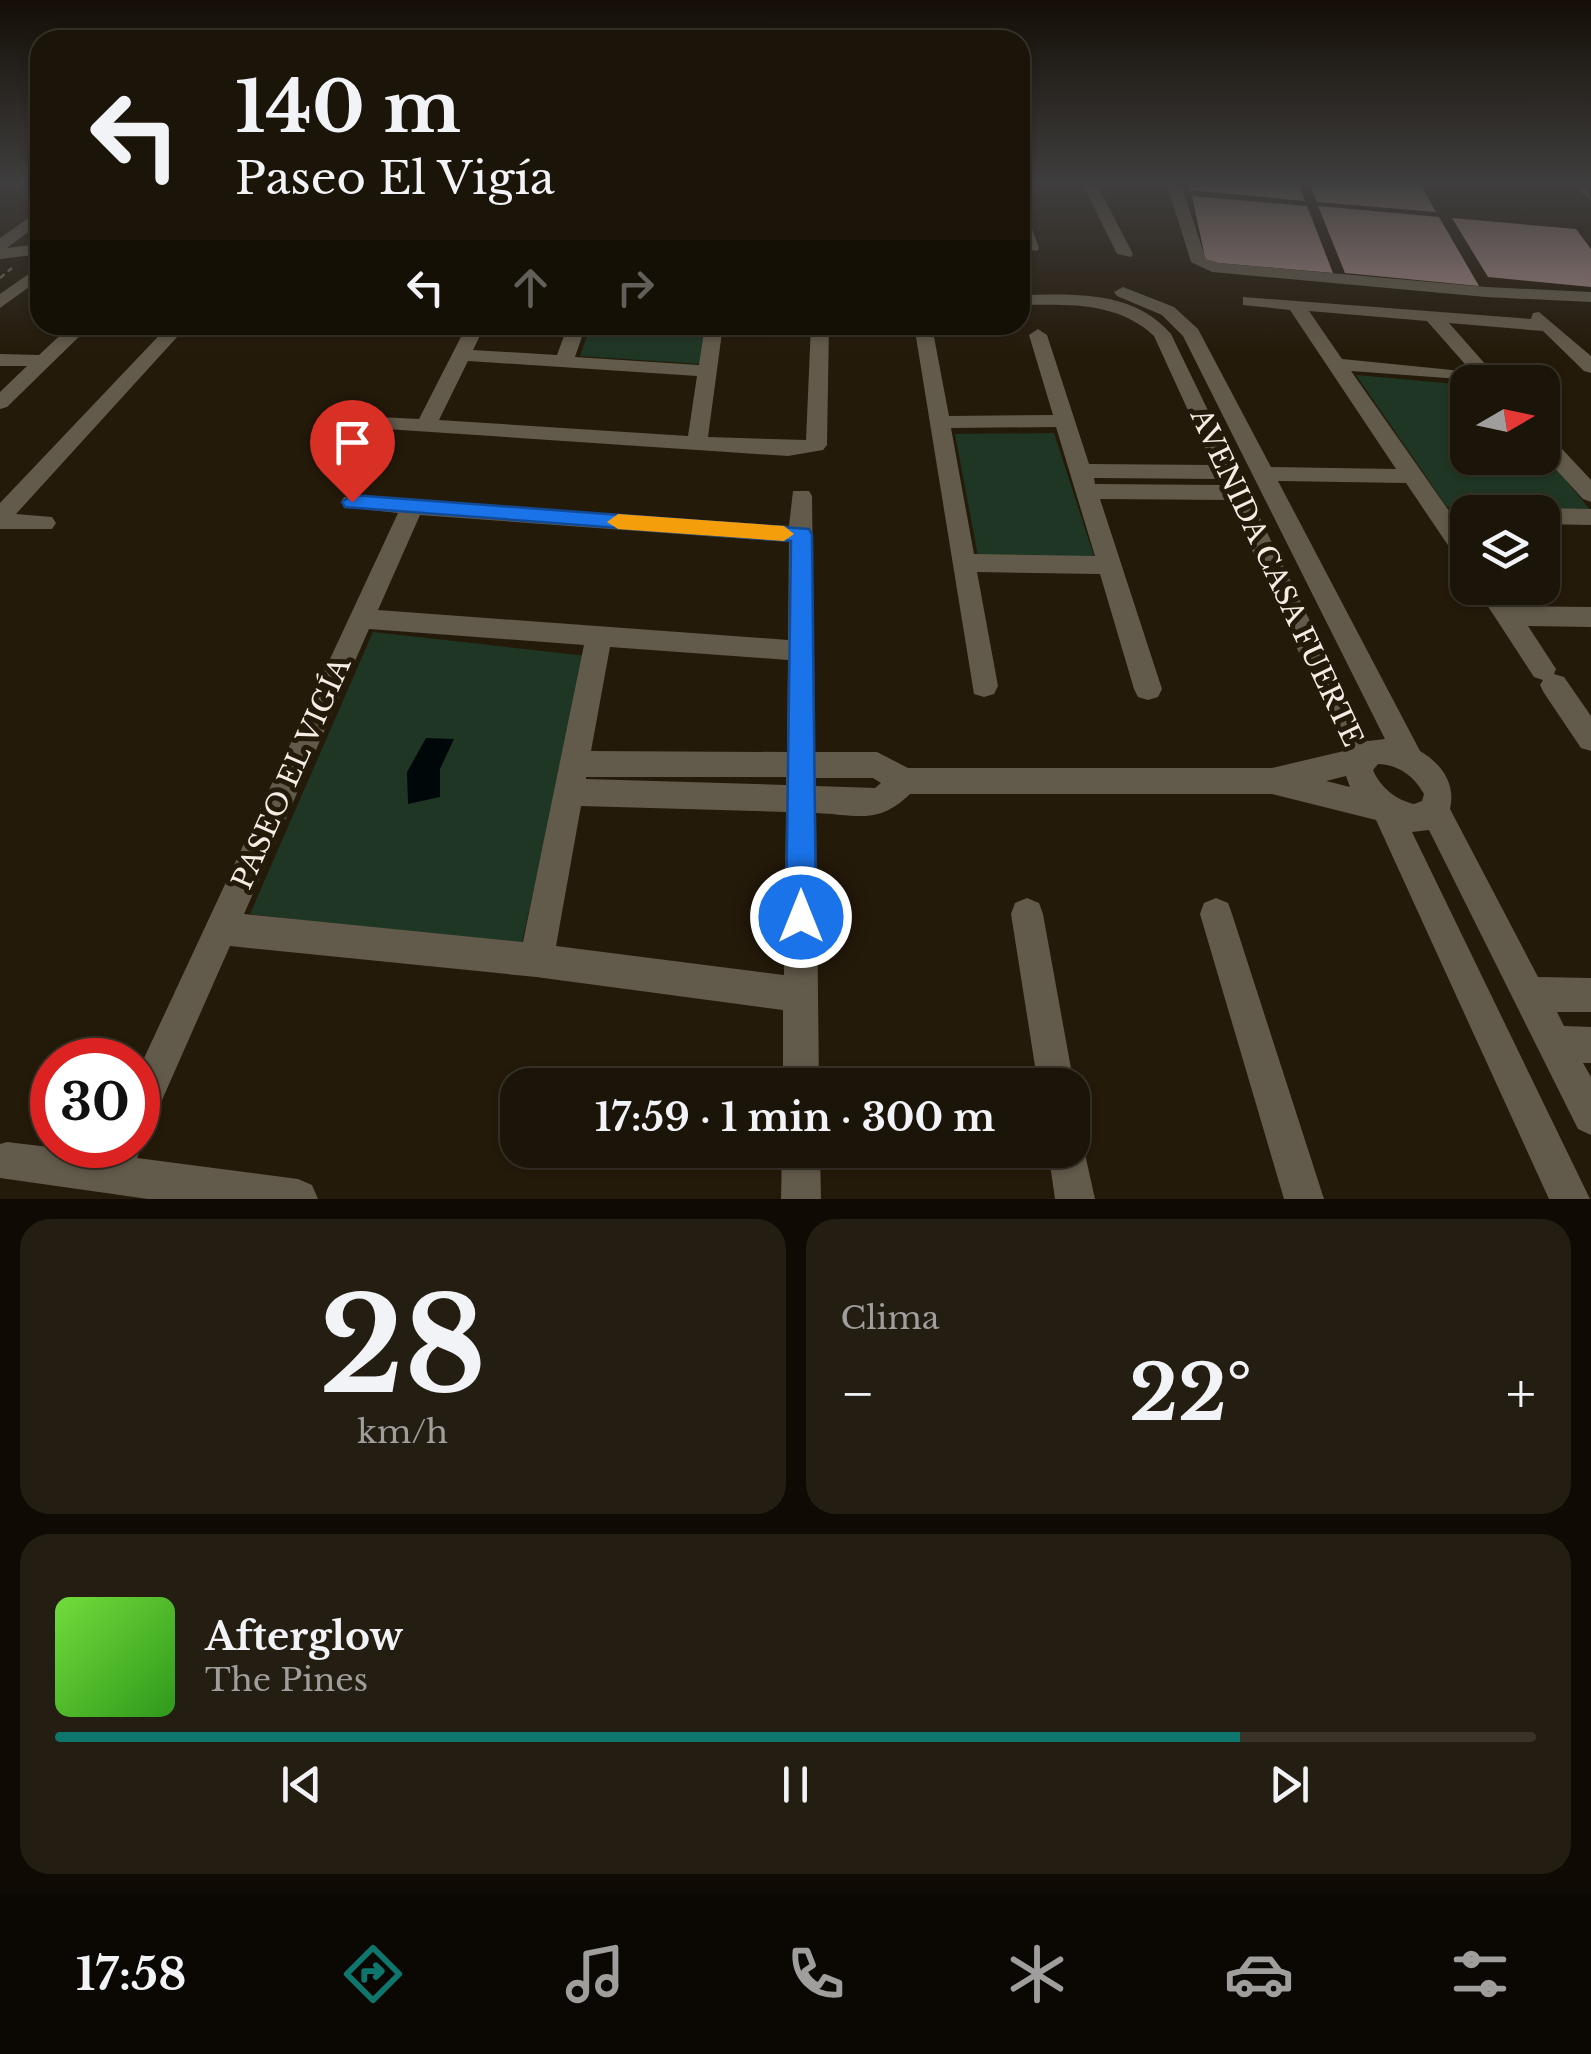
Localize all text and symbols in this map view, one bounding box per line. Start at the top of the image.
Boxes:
text: 140 m [235,64,461,151]
icon: left [70,70,200,200]
text: Paseo El Vigía [235,150,555,206]
icon: left [398,260,453,315]
icon: ahead [503,260,558,315]
icon: right [608,260,663,315]
north arrow [1450,365,1560,475]
map controls [1450,365,1560,605]
pin [310,400,395,503]
street label: AVENIDA CASA FUERTE [1182,402,1370,752]
icon: arrive [325,415,380,470]
button: layers [1450,495,1560,605]
street label: PASEO EL VIGÍA [225,652,358,894]
position arrow [749,865,853,969]
speed limit sign: 30 [30,1038,160,1168]
text: 17:59 · 1 min · 300 m [595,1094,995,1141]
text: 28 [319,1266,486,1427]
text: Clima [841,1298,940,1338]
text: 22° [1129,1347,1252,1440]
text: − [841,1360,875,1428]
text: + [1506,1360,1536,1428]
text: km/h [357,1412,448,1452]
text: Afterglow [205,1613,403,1660]
text: The Pines [205,1660,368,1700]
icon: previous [274,1757,329,1812]
icon: pause [768,1757,823,1812]
icon: next [1262,1757,1317,1812]
icon: directions [338,1939,408,2009]
icon: music [560,1939,630,2009]
icon: phone [781,1939,851,2009]
icon: climate [1002,1939,1072,2009]
icon: car [1224,1939,1294,2009]
icon: filters [1445,1939,1515,2009]
text: 17:58 [76,1946,187,2002]

